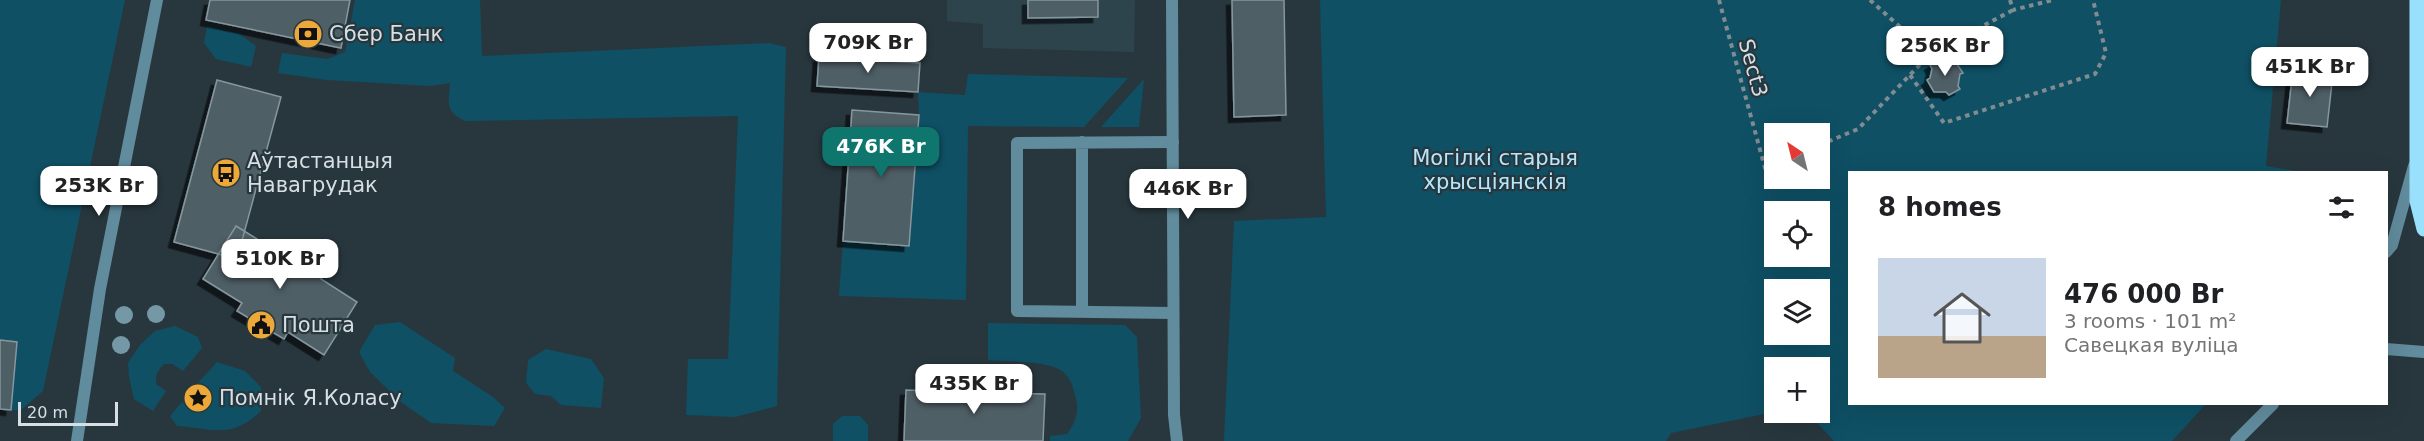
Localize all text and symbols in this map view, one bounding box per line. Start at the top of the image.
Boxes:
bank icon: Сбер Банк [292,18,324,50]
place label: Сбер Банк [329,22,443,46]
pin: 709K Br [813,23,923,74]
pin: 256K Br [1890,26,2000,77]
text: 709K Br [823,30,913,54]
text: 256K Br [1900,33,1990,57]
street label: Sect3 [1734,36,1772,100]
pin: 451K Br [2255,47,2365,98]
text: 451K Br [2265,54,2355,78]
north arrow [1764,123,1830,189]
map controls [1764,123,1830,423]
pin: 476K Br [826,127,936,178]
text: 476K Br [836,134,926,158]
park label: Могілкі старыя хрысціянскія [1412,146,1578,194]
place label: Аўтастанцыя Навагрудак [247,149,393,197]
bus stop icon: Аўтастанцыя Навагрудак [210,157,242,189]
pin: 253K Br [44,166,154,217]
pin: 446K Br [1133,169,1243,220]
text: 253K Br [54,173,144,197]
text: 446K Br [1143,176,1233,200]
icon: filters [2325,191,2358,224]
text: 8 homes [1878,192,2002,222]
button: locate [1764,201,1830,267]
pin: 510K Br [225,239,335,290]
text: 510K Br [235,246,325,270]
button: layers [1764,279,1830,345]
text: 476 000 Br [2064,279,2223,309]
icon: home [1926,282,1998,354]
public building icon: Пошта [245,309,277,341]
text: 3 rooms · 101 m² [2064,309,2236,333]
place label: Пошта [282,313,355,337]
text: Савецкая вуліца [2064,333,2238,357]
button: + [1764,357,1830,423]
pin: 435K Br [919,364,1029,415]
text: 435K Br [929,371,1019,395]
place icon: Помнік Я.Коласу [182,382,214,414]
place label: Помнік Я.Коласу [219,386,402,410]
scale bar [18,399,118,426]
text: 20 m [27,403,68,422]

